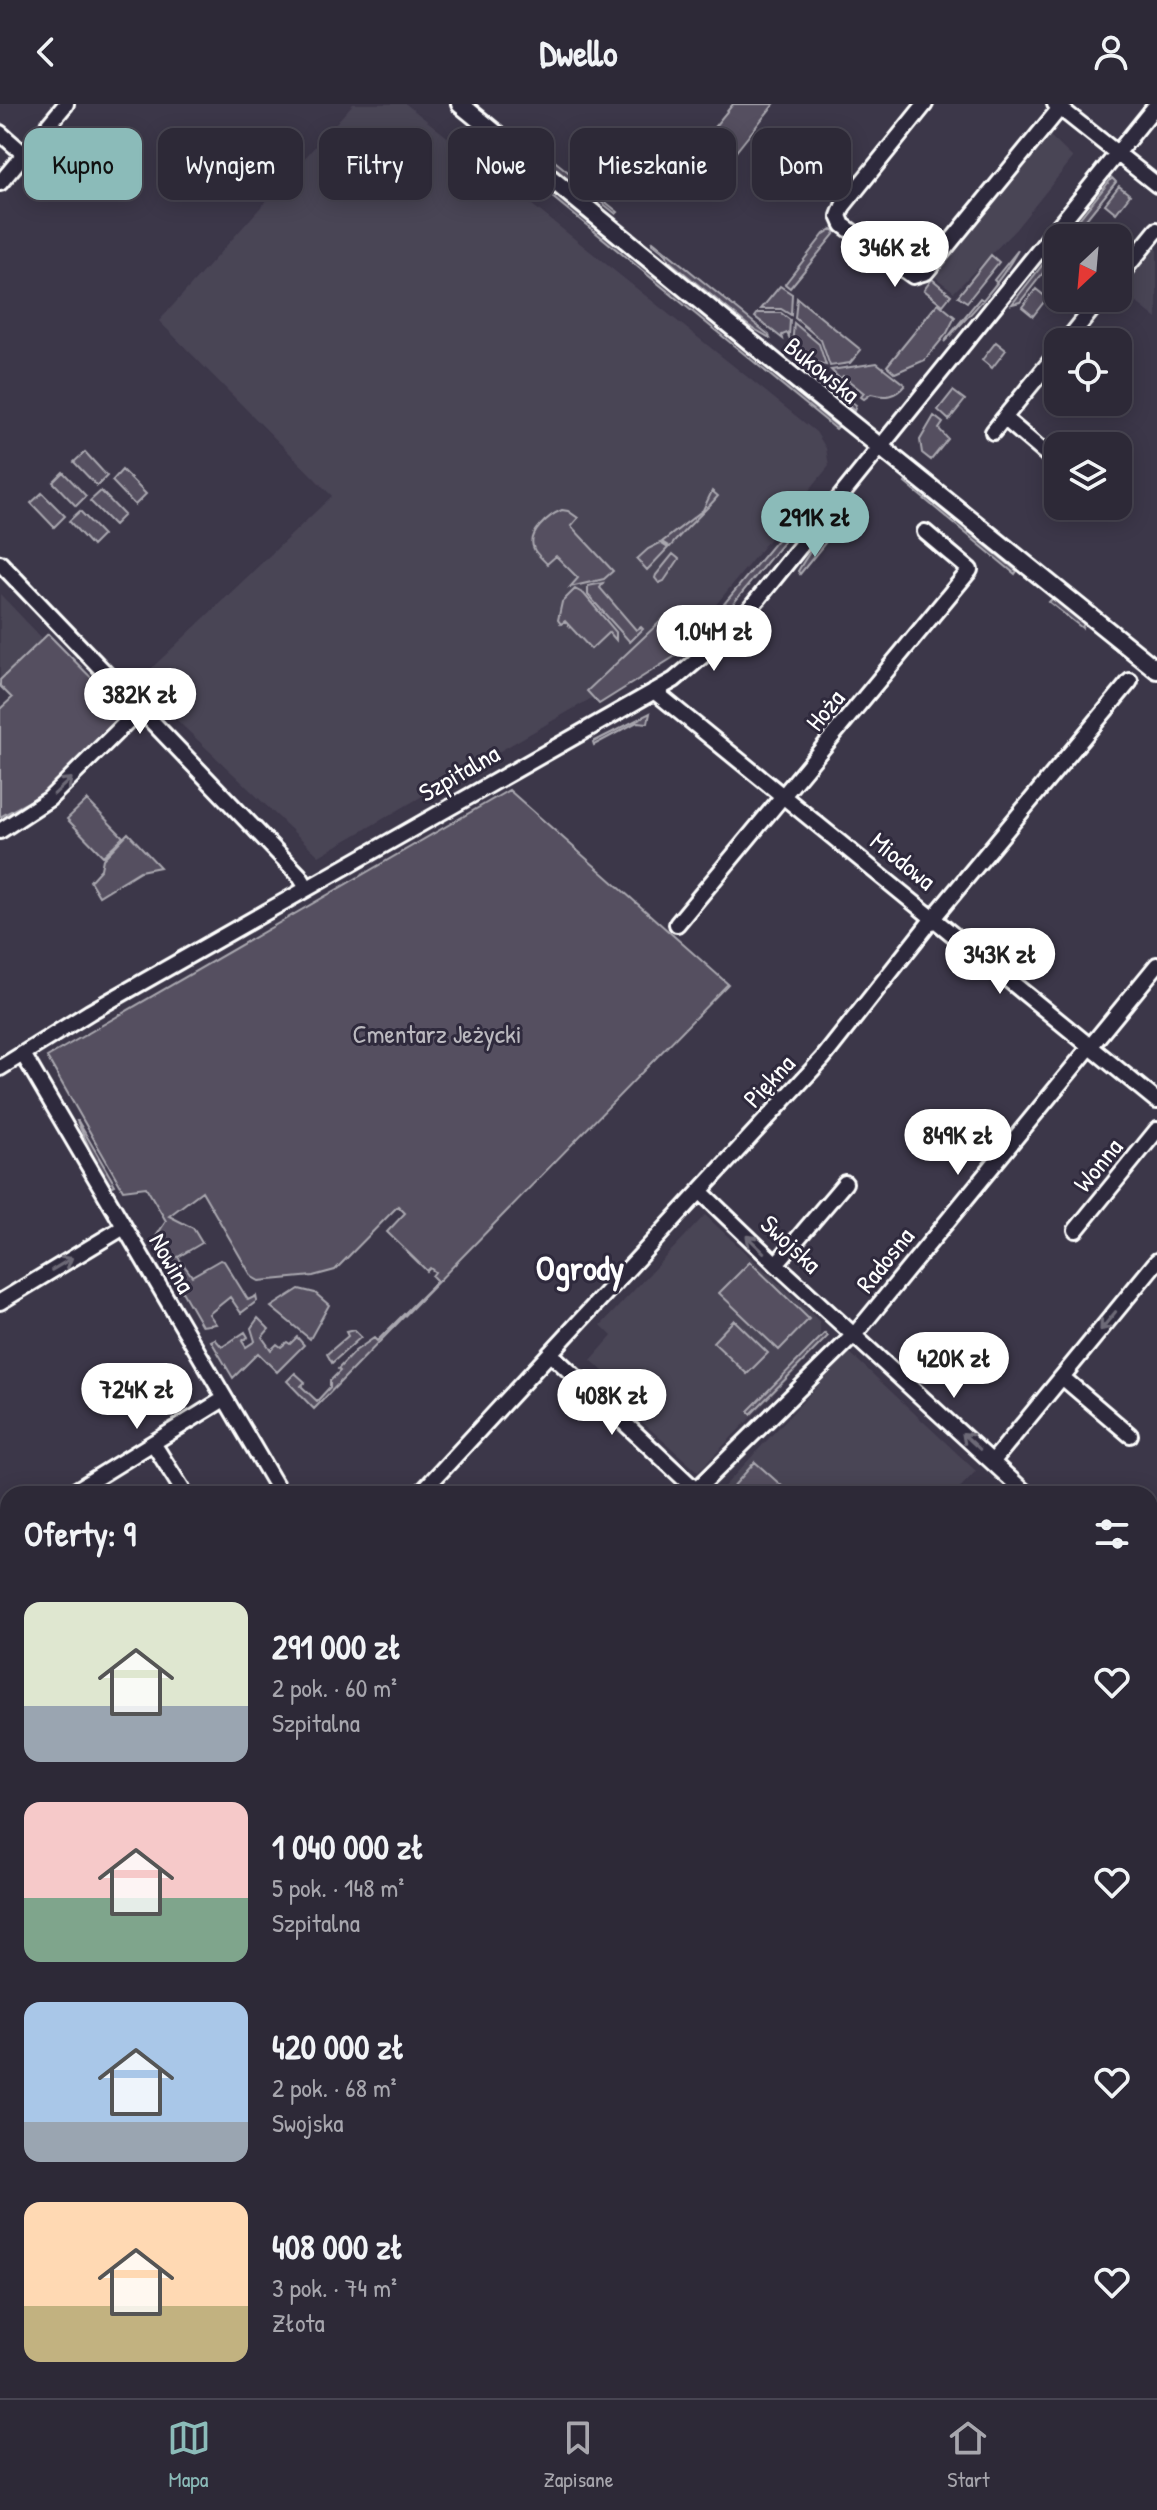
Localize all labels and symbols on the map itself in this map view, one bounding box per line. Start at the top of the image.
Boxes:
pin: 346K zł [821,221,969,289]
north arrow [1044,224,1132,312]
street label: Bukowska [777,328,867,411]
pin: 291K zł [741,491,889,559]
pin: 1.04M zł [631,605,797,673]
pin: 382K zł [66,668,214,736]
street label: Hoża [797,682,852,738]
street label: Szpitalna [412,735,506,810]
one-way arrow [53,777,73,795]
street label: Miodowa [863,824,943,898]
pin: 343K zł [926,928,1074,996]
park label: Cmentarz Jeżycki [352,1016,522,1051]
street label: Piękna [735,1046,802,1115]
pin: 849K zł [884,1109,1032,1177]
street label: Wonna [1065,1130,1130,1199]
street label: Swojska [753,1206,829,1281]
street label: Radosna [848,1220,922,1300]
street label: Nowina [141,1226,204,1299]
one-way arrow [746,1235,765,1254]
district label: Ogrody [536,1245,624,1292]
one-way arrow [50,1256,73,1272]
one-way arrow [1099,1310,1116,1331]
pin: 420K zł [880,1332,1028,1400]
pin: 724K zł [63,1363,211,1431]
pin: 408K zł [538,1369,686,1437]
one-way arrow [961,1432,981,1450]

